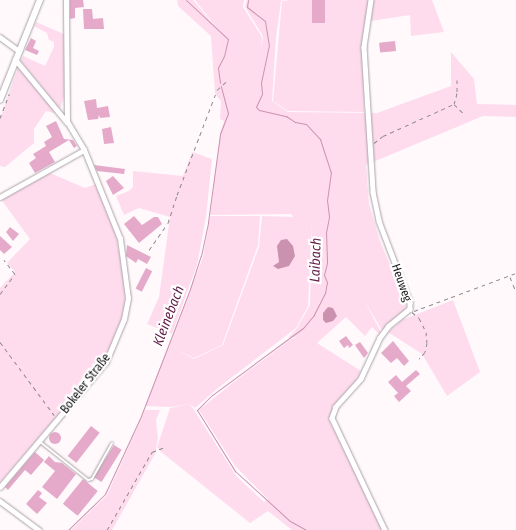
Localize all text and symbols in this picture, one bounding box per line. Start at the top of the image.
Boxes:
water label: Laibach [307,237,325,283]
street label: Heuweg [388,262,414,304]
water label: Kleinebach [150,284,188,348]
street label: Bokeler Straße [58,351,114,417]

